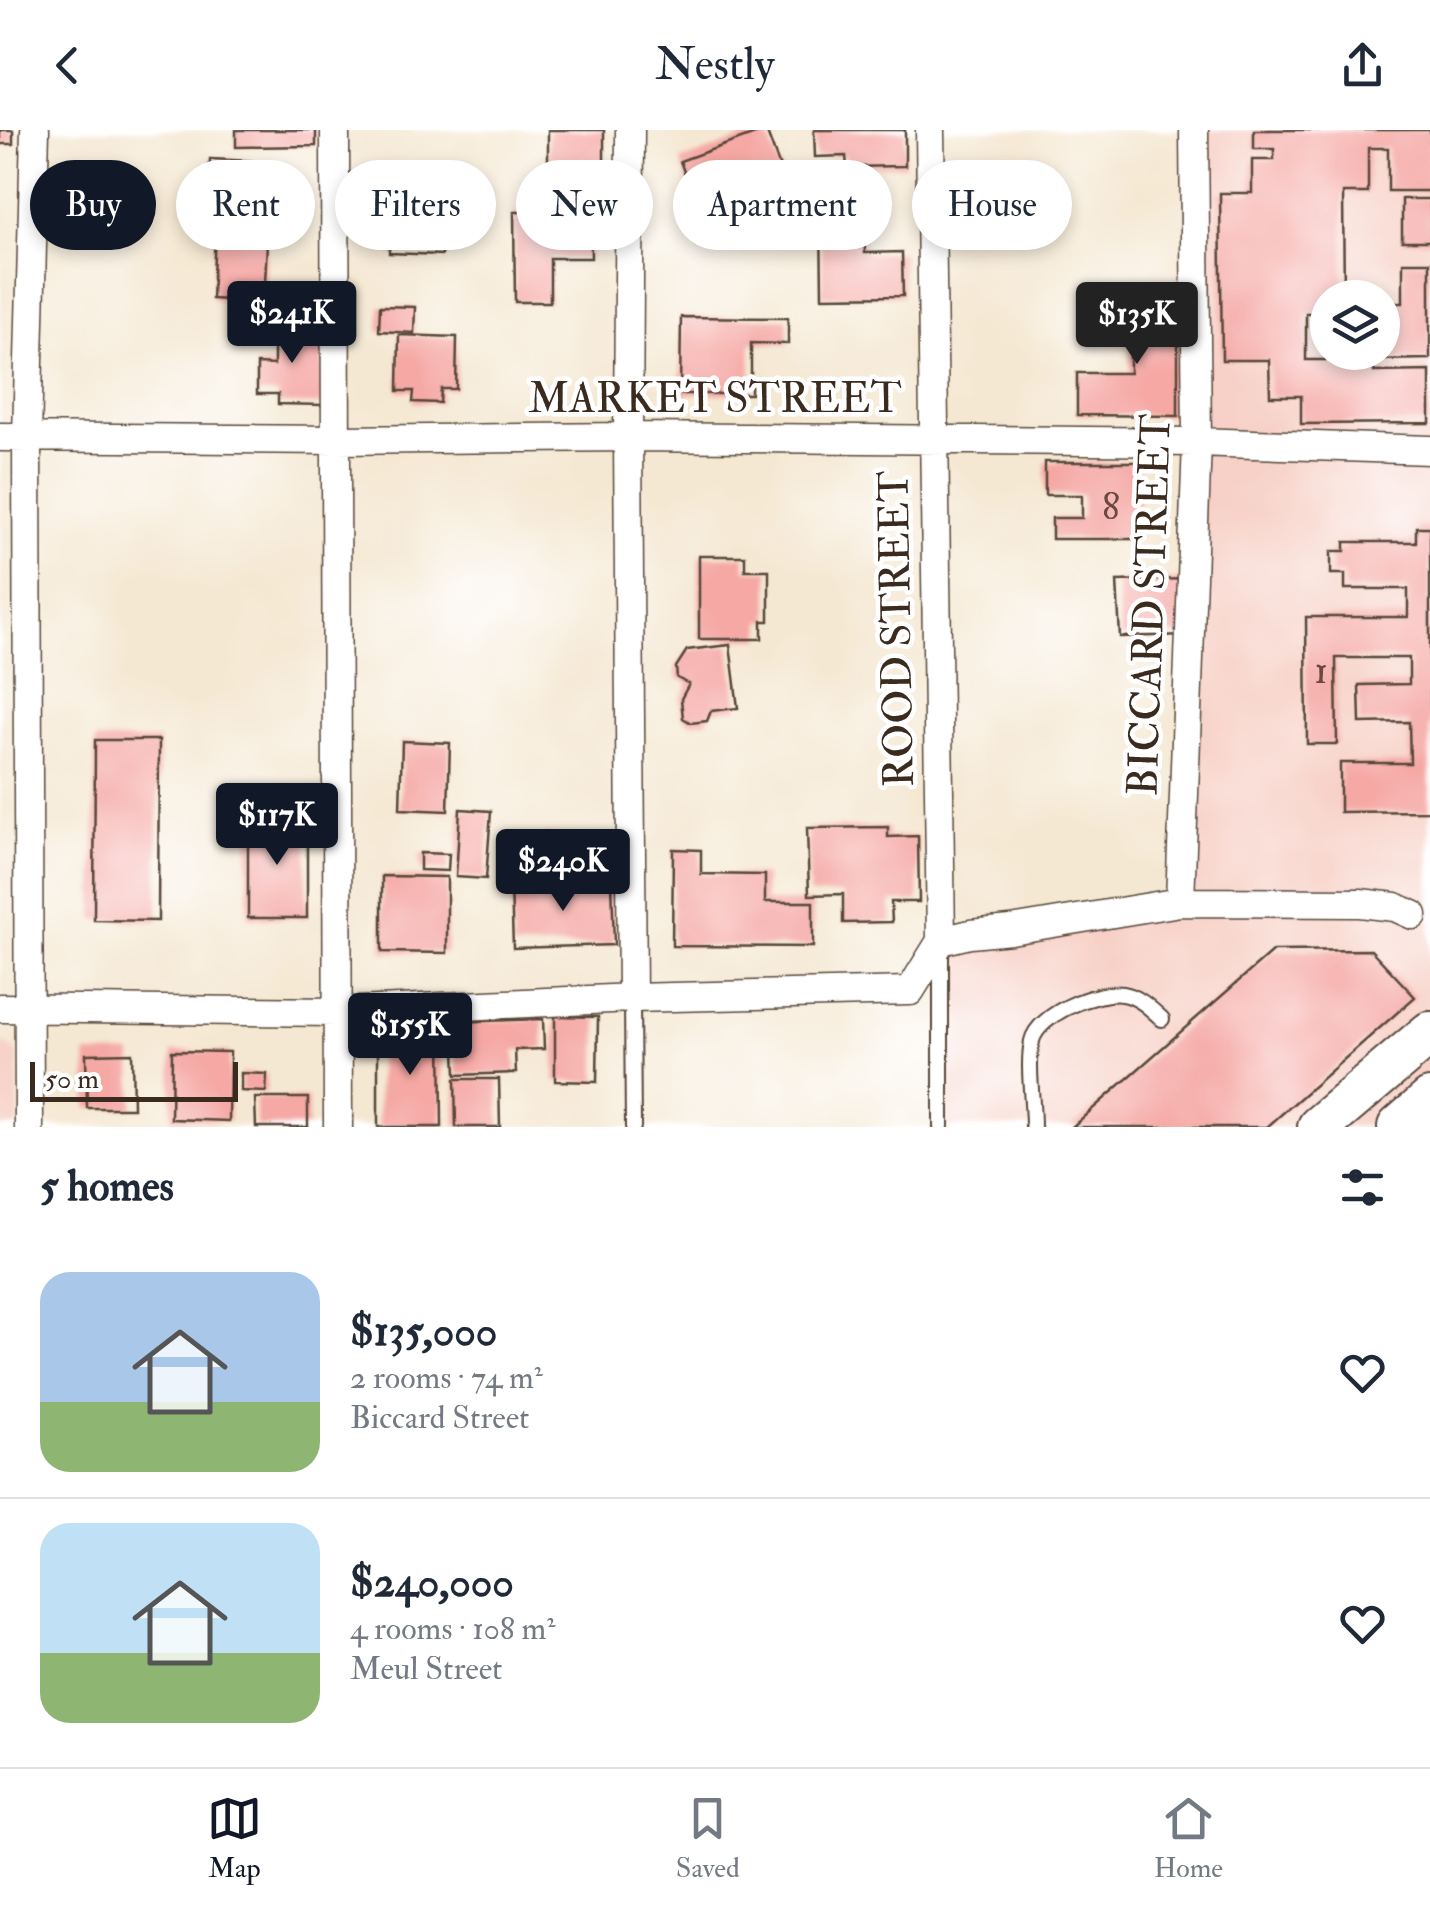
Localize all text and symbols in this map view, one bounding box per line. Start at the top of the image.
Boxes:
text: Nestly [655,37,775,93]
icon: back [40,38,95,93]
icon: share [1335,38,1390,93]
chip: Buy [30,160,156,250]
chip: Rent [176,160,315,250]
chip: Filters [335,160,496,250]
chip: New [516,160,653,250]
chip: Apartment [673,160,892,250]
chip: House [912,160,1072,250]
map controls [1310,280,1400,370]
button: layers [1310,280,1400,370]
pin: $241K [222,281,362,366]
pin: $135K [1067,282,1207,367]
text: $241K [249,293,335,333]
text: $135K [1098,294,1176,334]
street label: MARKET STREET [528,373,902,425]
street label: BICCARD STREET [1117,413,1183,797]
street label: ROOD STREET [868,470,926,788]
house number: 8 [1102,483,1120,531]
house number: 1 [1314,647,1328,695]
pin: $117K [207,783,347,868]
text: $117K [238,795,316,835]
pin: $240K [493,829,633,914]
text: $240K [518,841,608,881]
pin: $155K [340,993,480,1078]
text: $155K [370,1005,450,1045]
scale bar [30,1057,238,1101]
text: 50 m [45,1062,99,1097]
icon: filters [1335,1160,1390,1215]
text: 5 homes [40,1161,174,1213]
text: $135,000 [350,1306,497,1358]
icon: home [120,1312,240,1432]
icon: heart [1335,1345,1390,1400]
text: 2 rooms · 74 m² [350,1358,543,1398]
text: Biccard Street [350,1398,529,1438]
text: $240,000 [350,1557,514,1609]
icon: home [120,1563,240,1683]
icon: heart [1335,1596,1390,1651]
text: 4 rooms · 108 m² [350,1609,555,1649]
text: Meul Street [350,1649,502,1689]
tab: Map [207,1791,262,1886]
tab: Saved [676,1791,740,1886]
tab: Home [1154,1791,1223,1886]

